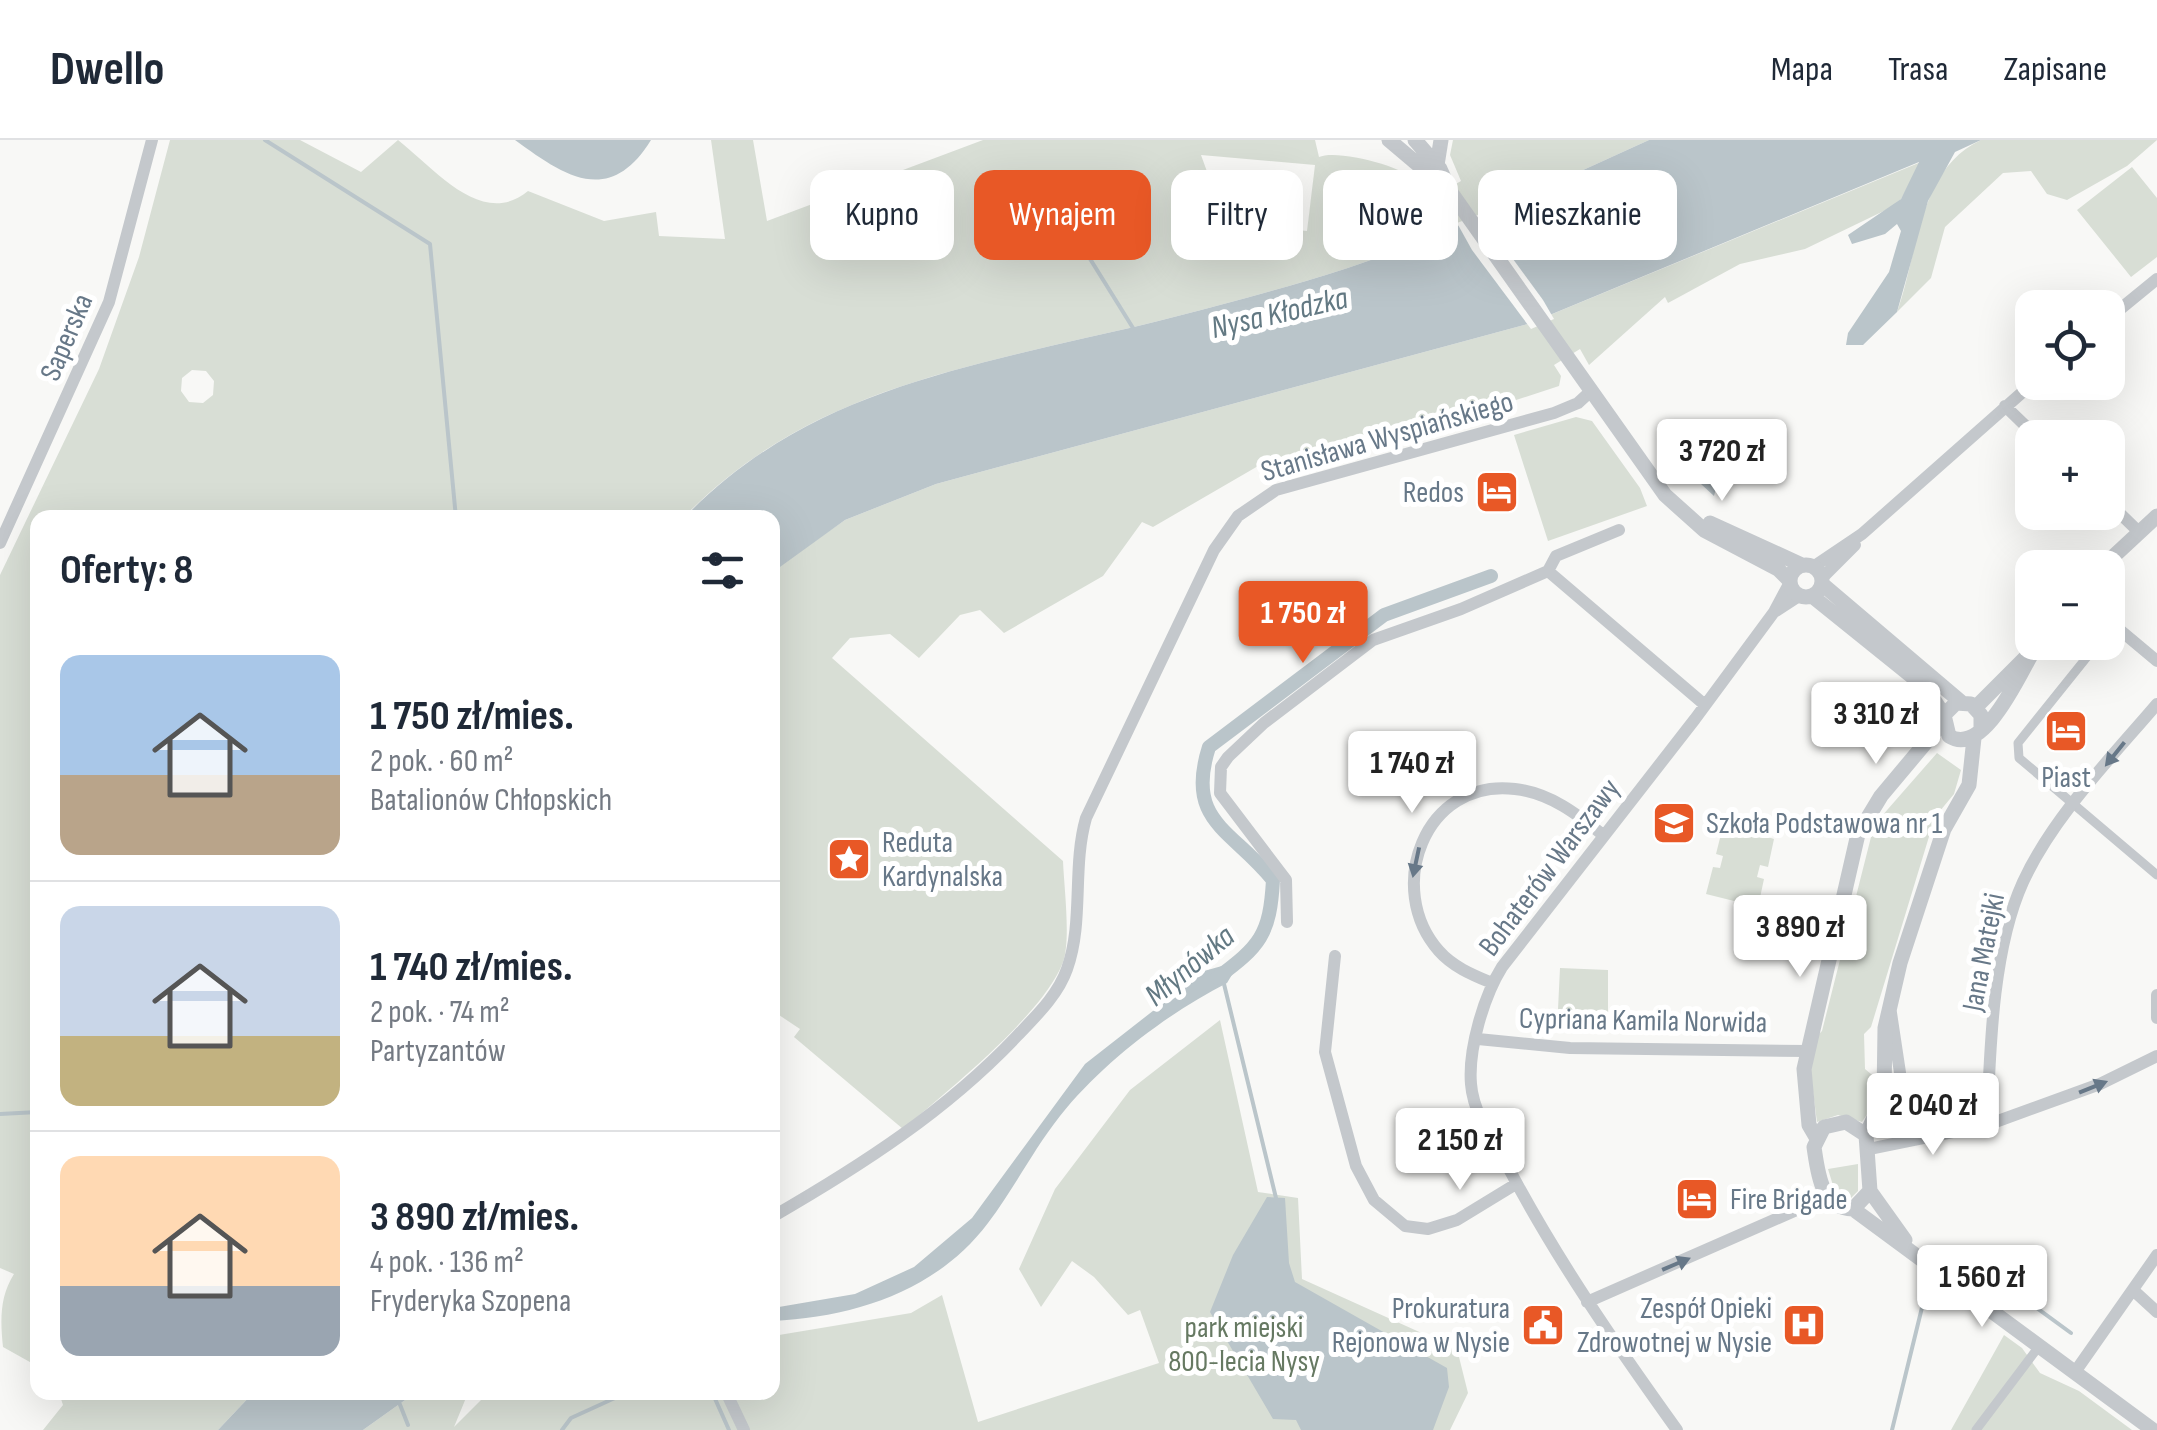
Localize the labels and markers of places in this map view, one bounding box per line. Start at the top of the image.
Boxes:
pin: 3 720 zł [1619,419,1825,504]
hotel icon: Redos [1474,469,1520,515]
place label: Redos [1403,475,1464,511]
pin: 1 750 zł [1200,581,1406,666]
pin: 3 310 zł [1773,682,1979,767]
hotel icon: Piast [2043,708,2089,754]
pin: 1 740 zł [1309,731,1515,816]
place label: Piast [2041,760,2091,796]
school or university icon: Szkoła Podstawowa nr 1 [1651,800,1697,846]
place label: Szkoła Podstawowa nr 1 [1706,806,1943,842]
place label: Reduta Kardynalska [882,825,1003,895]
place icon: Reduta Kardynalska [826,836,872,882]
pin: 3 890 zł [1697,895,1903,980]
pin: 2 040 zł [1830,1073,2036,1158]
pin: 2 150 zł [1357,1108,1563,1193]
hotel icon: Fire Brigade [1674,1176,1720,1222]
place label: Fire Brigade [1730,1182,1848,1218]
pin: 1 560 zł [1879,1245,2085,1330]
place label: Prokuratura Rejonowa w Nysie [1332,1291,1510,1361]
place label: Zespół Opieki Zdrowotnej w Nysie [1577,1291,1772,1361]
public building icon: Prokuratura Rejonowa w Nysie [1520,1302,1566,1348]
hospital icon: Zespół Opieki Zdrowotnej w Nysie [1781,1302,1827,1348]

